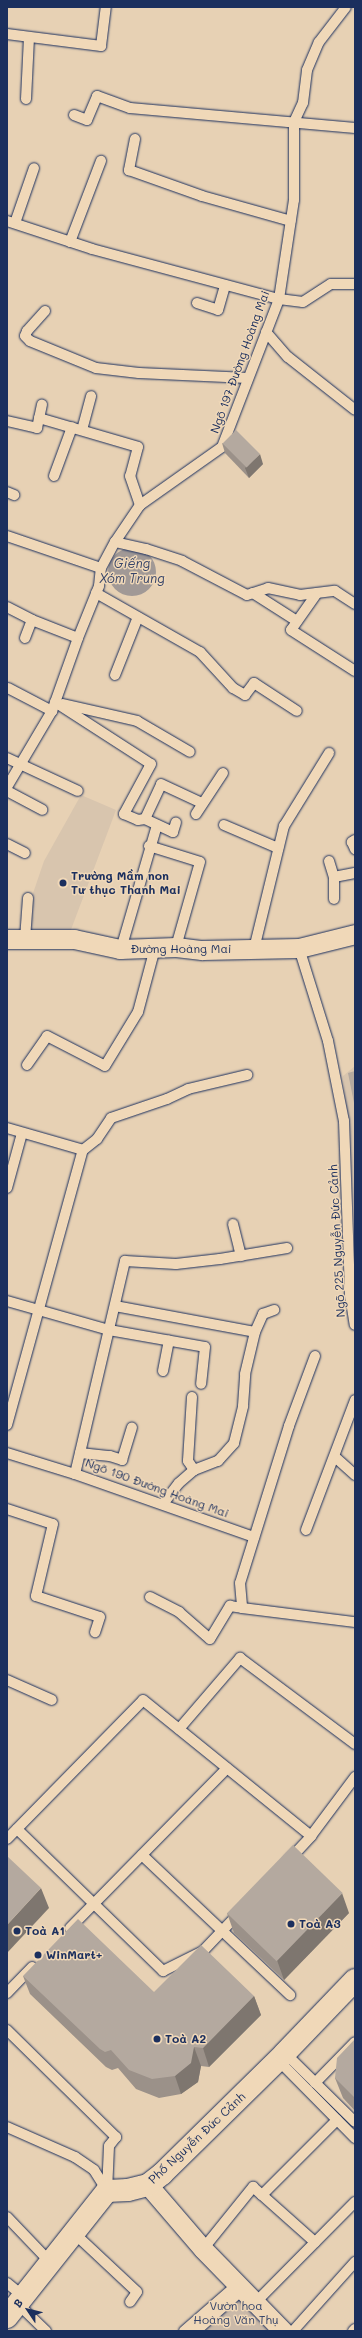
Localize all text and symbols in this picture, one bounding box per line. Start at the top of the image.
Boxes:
street label: Ngõ 197 Đường Hoàng Mai [207,289,273,435]
water label: Giếng Xóm Trung [99,556,165,587]
place label: Trường Mầm non Tư thục Thanh Mai [71,869,181,897]
marker: Trường Mầm non Tư thục Thanh Mai [58,878,68,888]
street label: Đường Hoàng Mai [130,942,232,956]
street label: Ngõ 225 Nguyễn Đức Cảnh [326,1164,348,1318]
street label: Ngõ 190 Đường Hoàng Mai [83,1455,231,1521]
place label: Toà A3 [299,1917,341,1931]
marker: Toà A3 [286,1919,296,1929]
place label: Toà A1 [25,1924,65,1938]
marker: Toà A1 [12,1926,22,1936]
place label: WinMart+ [46,1948,103,1962]
marker: WinMart+ [33,1950,43,1960]
place label: Toà A2 [165,2032,206,2046]
marker: Toà A2 [152,2034,162,2044]
street label: Phố Nguyễn Đức Cảnh [146,2089,248,2187]
north arrow [8,2290,48,2330]
text: B [9,2295,26,2310]
park label: Vườn hoa Hoàng Văn Thụ [193,2299,279,2327]

